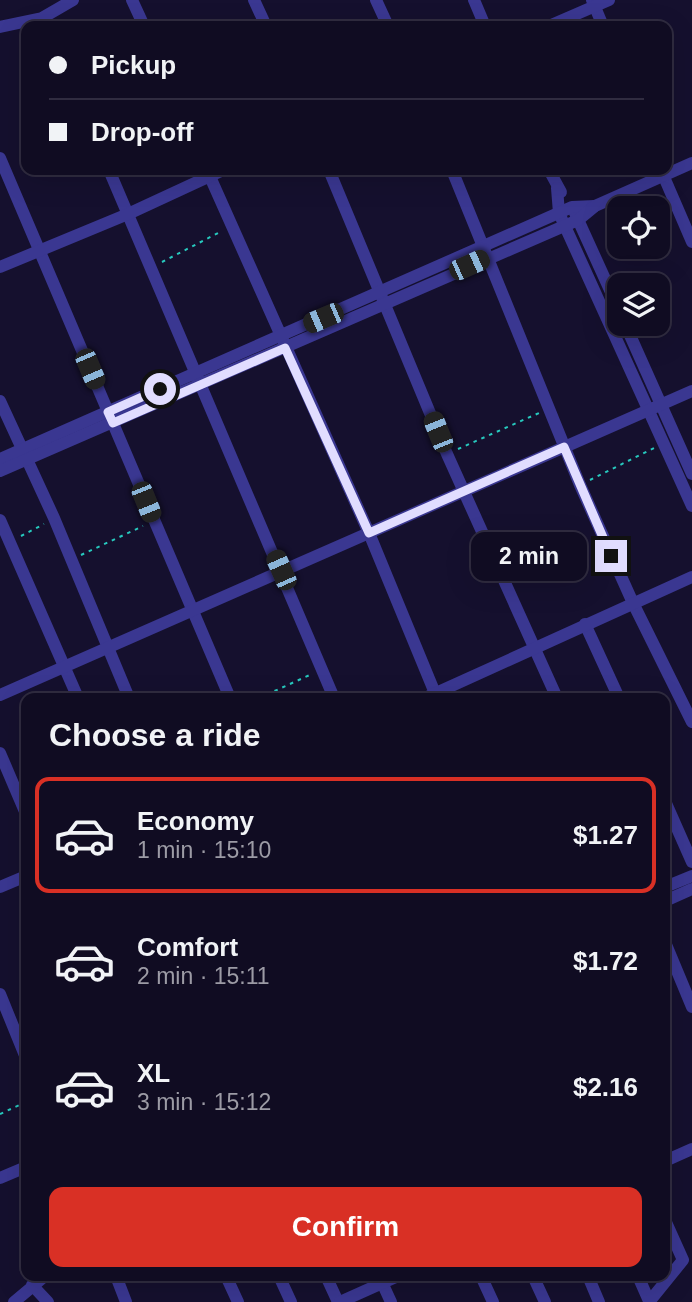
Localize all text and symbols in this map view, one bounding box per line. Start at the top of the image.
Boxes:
text: Pickup [91,50,176,80]
text: Drop-off [91,117,194,147]
map controls [607,196,670,336]
button: locate [607,196,670,259]
car [446,247,493,283]
button: layers [607,273,670,336]
car [300,300,347,336]
car [73,346,108,392]
route start [144,373,176,405]
car [421,409,456,455]
car [129,479,164,525]
callout: 2 min [471,532,586,580]
route end [595,540,627,572]
text: 2 min [499,543,559,569]
car [263,547,300,593]
text: Choose a ride [49,717,261,753]
icon: car [53,804,116,867]
text: Economy [137,806,254,836]
text: $1.27 [573,820,638,850]
text: 1 min · 15:10 [137,837,271,863]
icon: car [53,930,116,993]
text: Comfort [137,932,238,962]
text: $1.72 [573,946,638,976]
text: 2 min · 15:11 [137,963,270,989]
icon: car [53,1056,116,1119]
text: XL [137,1058,170,1088]
text: $2.16 [573,1072,638,1102]
text: 3 min · 15:12 [137,1089,271,1115]
button: Confirm [49,1187,642,1267]

